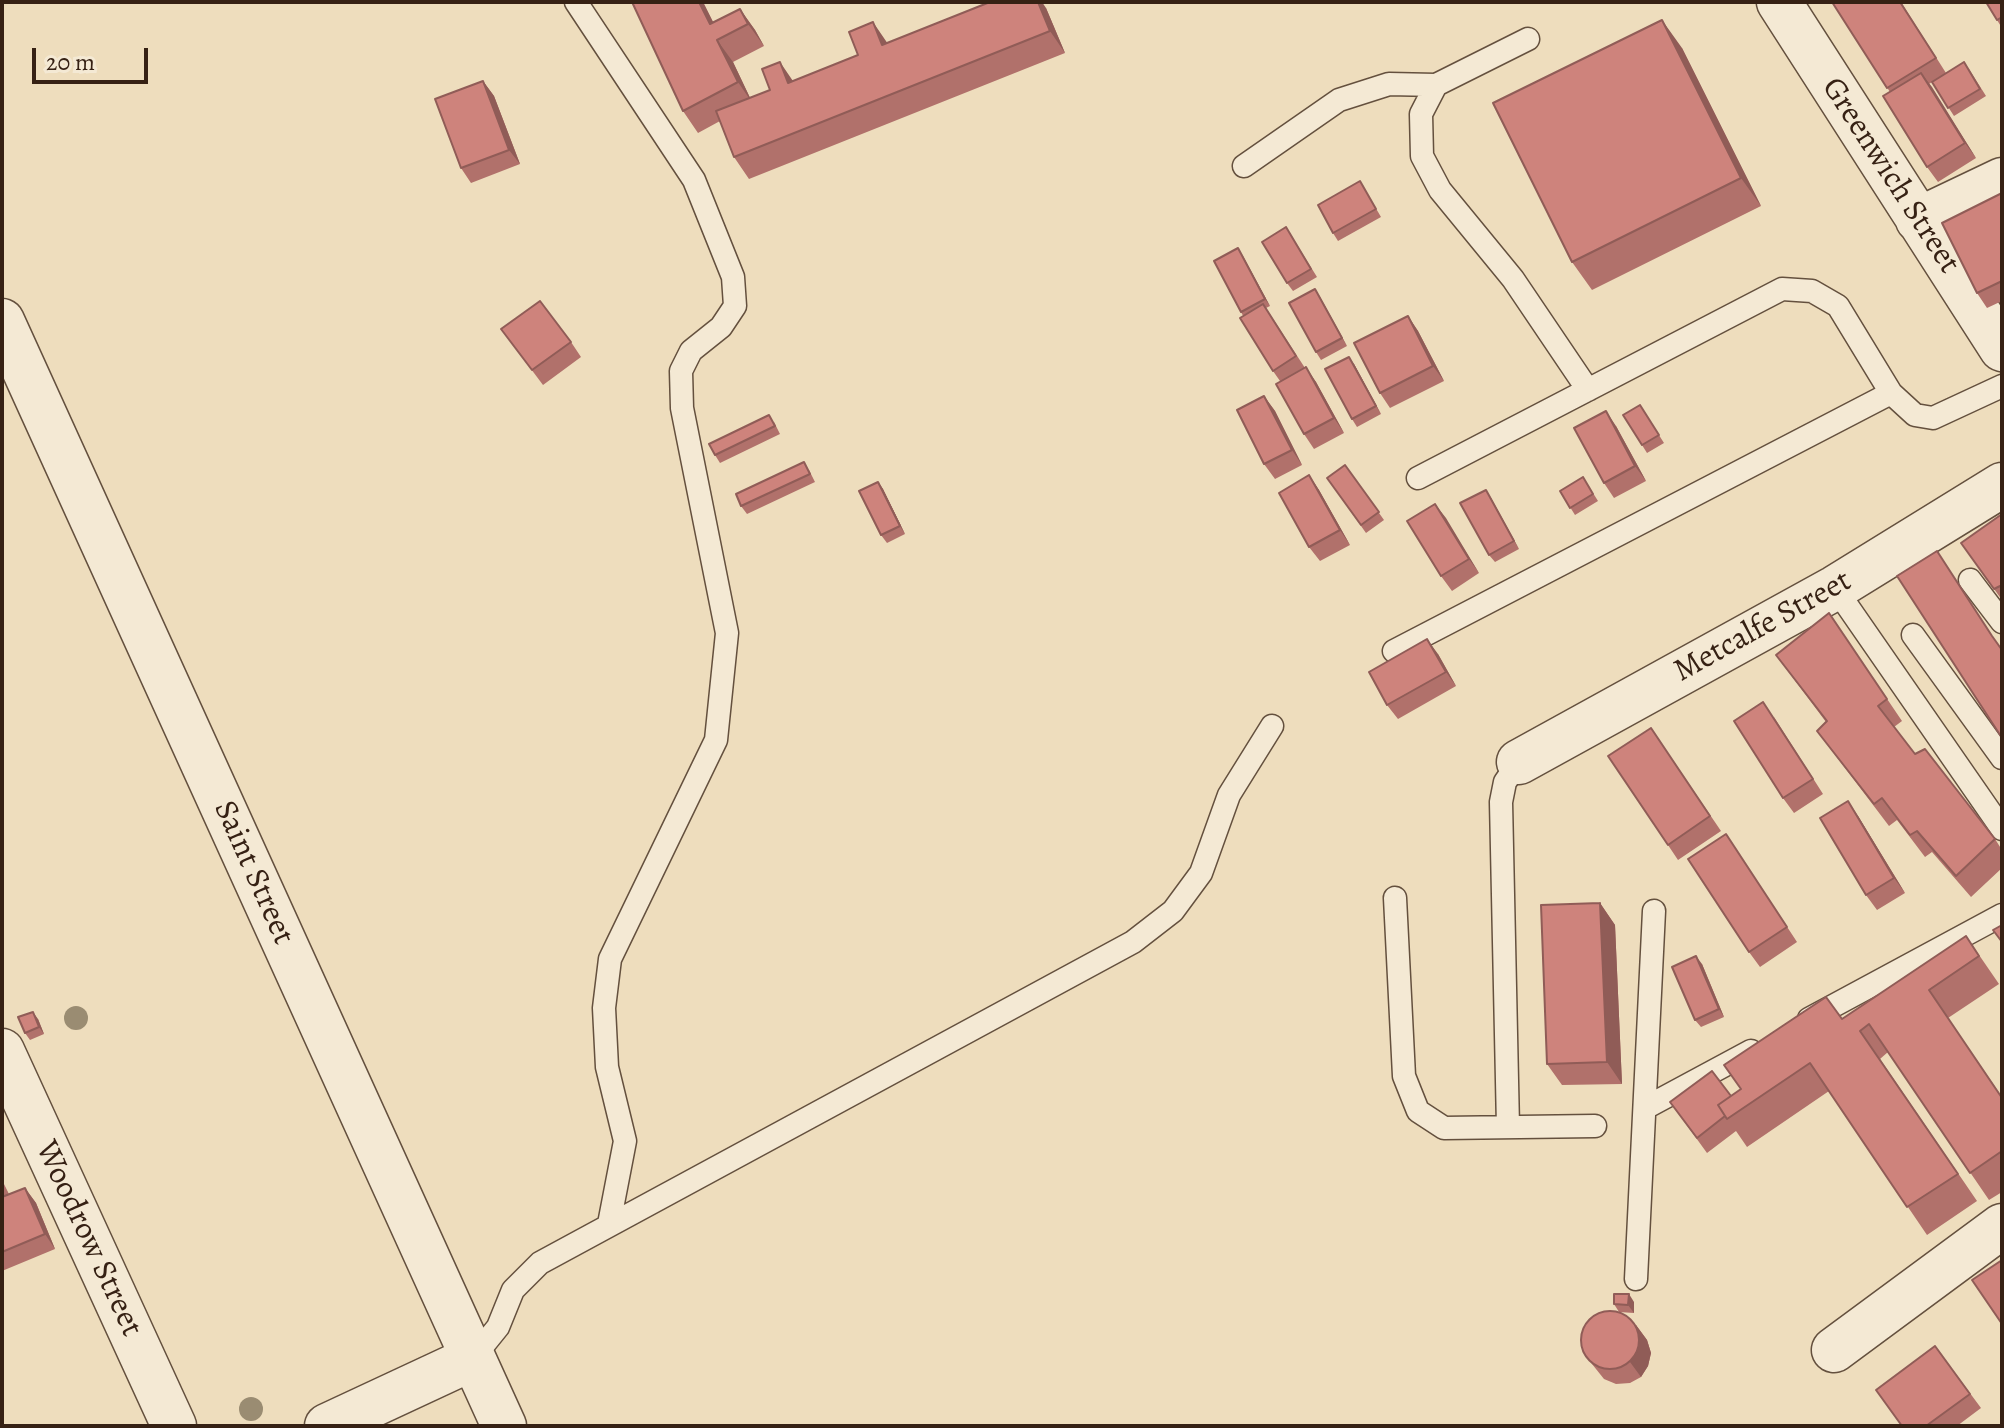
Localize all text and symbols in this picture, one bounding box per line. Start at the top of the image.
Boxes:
scale bar [36,32,152,82]
text: 20 m [46,46,95,78]
street label: Greenwich Street [1812,71,1968,281]
street label: Metcalfe Street [1668,563,1858,691]
street label: Saint Street [204,795,302,951]
street label: Woodrow Street [26,1135,150,1343]

